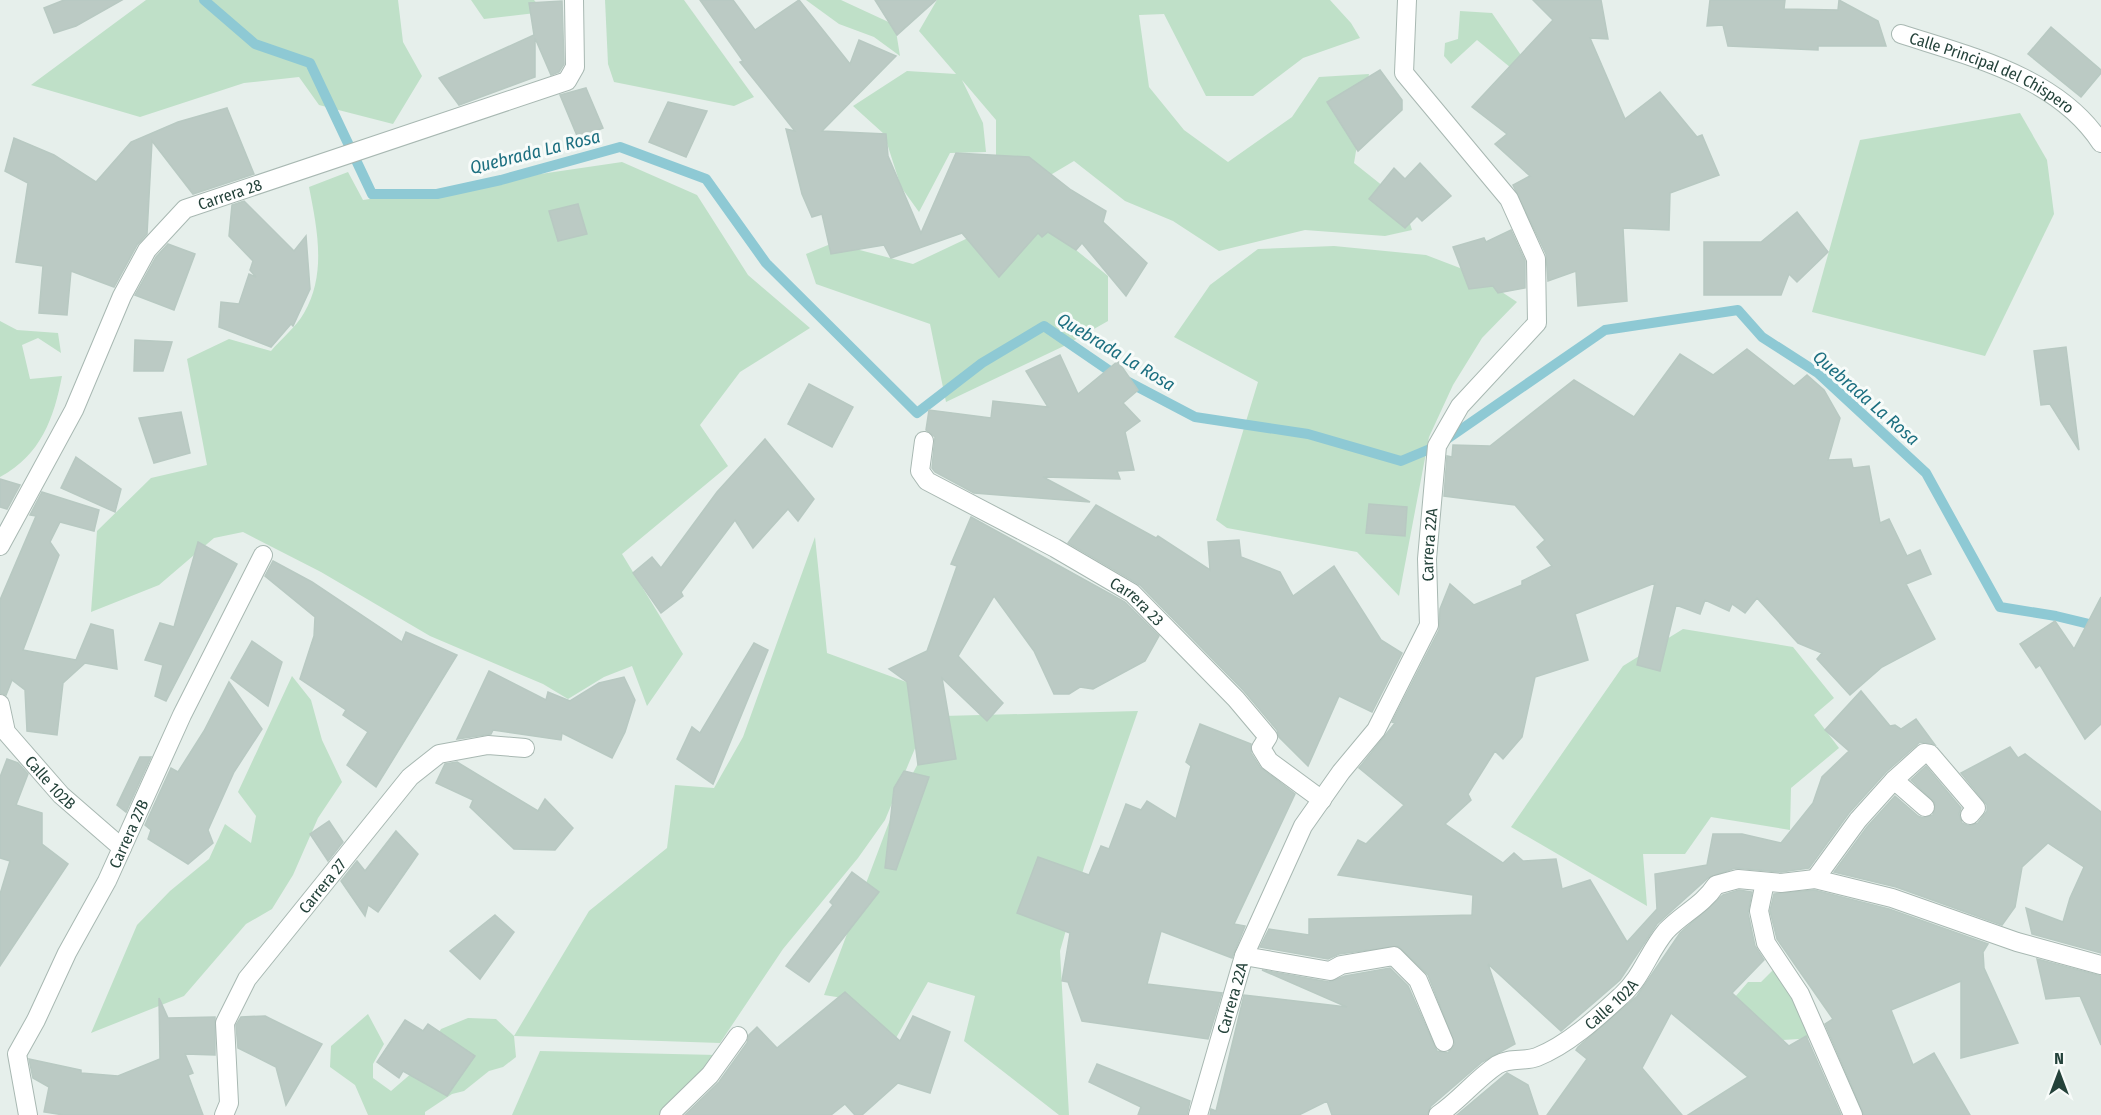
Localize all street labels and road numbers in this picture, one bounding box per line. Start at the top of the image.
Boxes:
street label: Calle Principal del Chispero [1907,28,2078,117]
street label: Carrera 28 [196,175,264,214]
street label: Carrera 22A [1418,507,1442,582]
street label: Carrera 23 [1106,573,1168,630]
street label: Calle 102B [21,752,80,814]
street label: Carrera 27B [105,796,153,871]
street label: Carrera 27 [295,855,351,917]
street label: Carrera 22A [1213,959,1252,1036]
street label: Calle 102A [1581,975,1643,1034]

